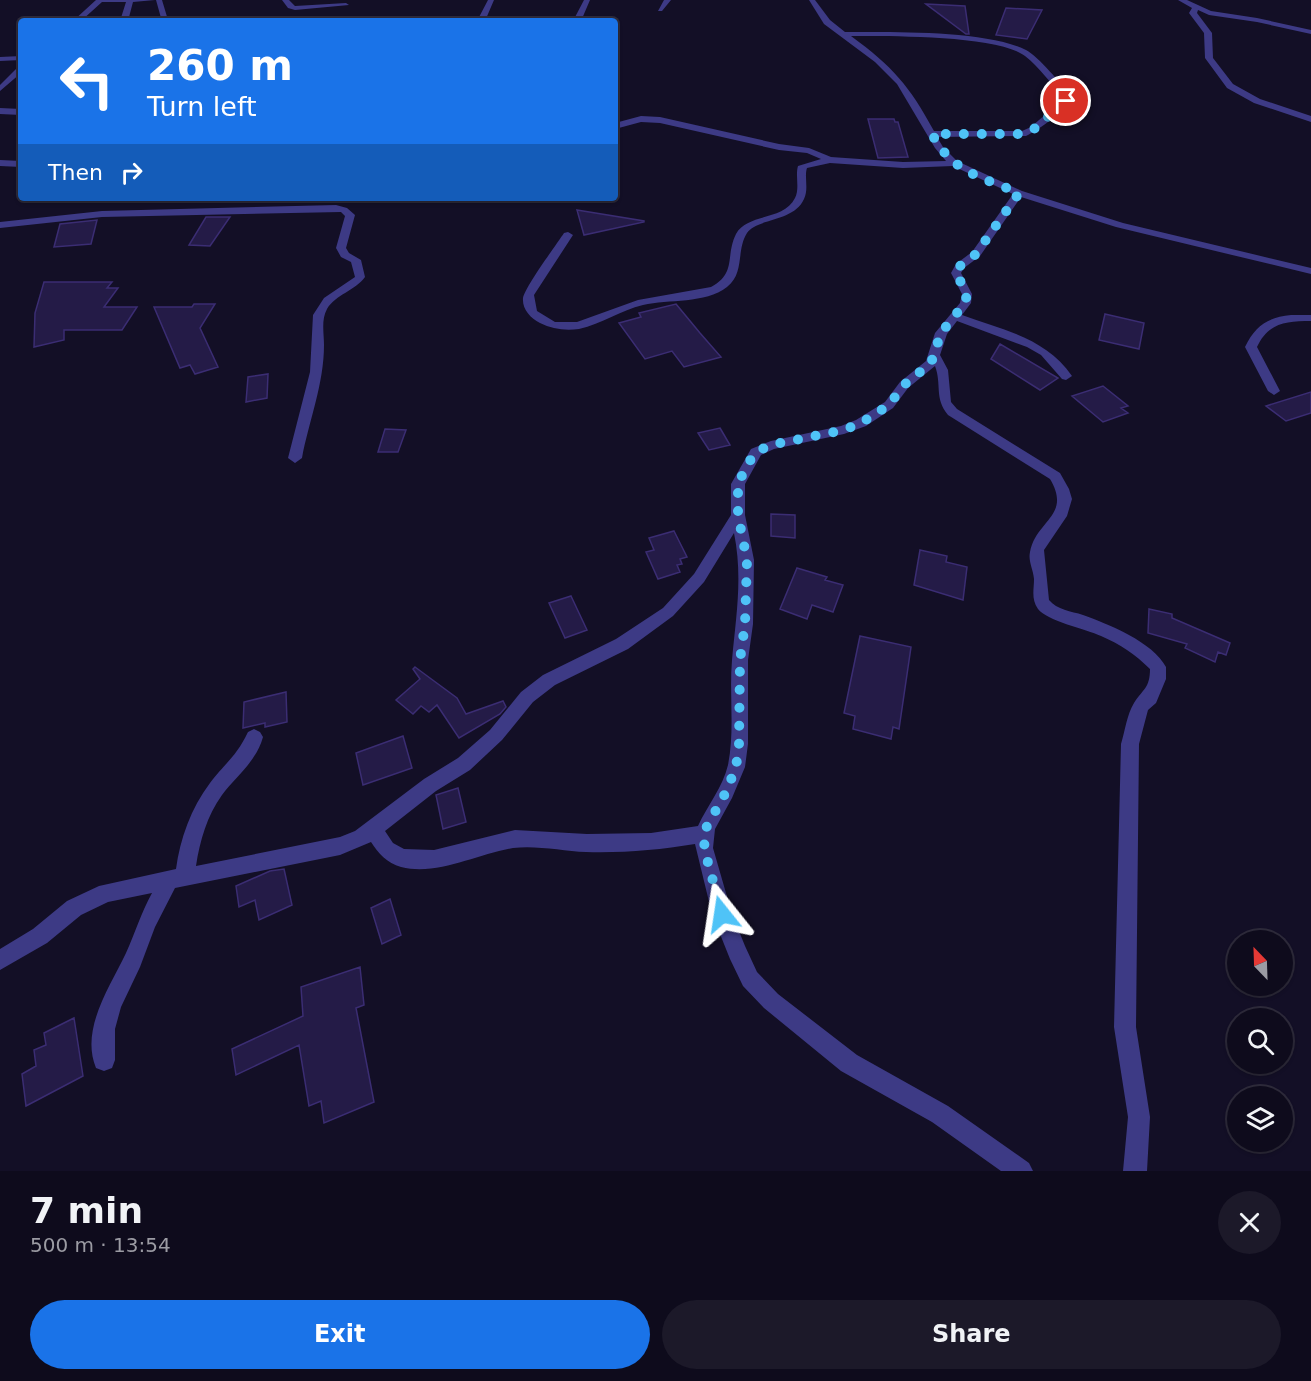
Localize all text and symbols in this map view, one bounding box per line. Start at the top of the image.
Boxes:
text: 260 m [147,41,293,90]
icon: left [48,42,126,120]
pin [1040,75,1091,126]
icon: arrive [1049,84,1082,117]
text: Turn left [147,91,257,122]
icon: right [115,156,148,189]
text: Then [48,160,103,185]
position arrow [690,882,754,946]
north arrow [1227,930,1293,996]
map controls [1227,930,1293,1152]
button: search [1227,1008,1293,1074]
button: layers [1227,1086,1293,1152]
text: 7 min [30,1190,143,1231]
button: close [1218,1191,1281,1254]
text: 500 m · 13:54 [30,1233,171,1257]
button: Exit [30,1300,650,1369]
button: Share [662,1300,1281,1369]

